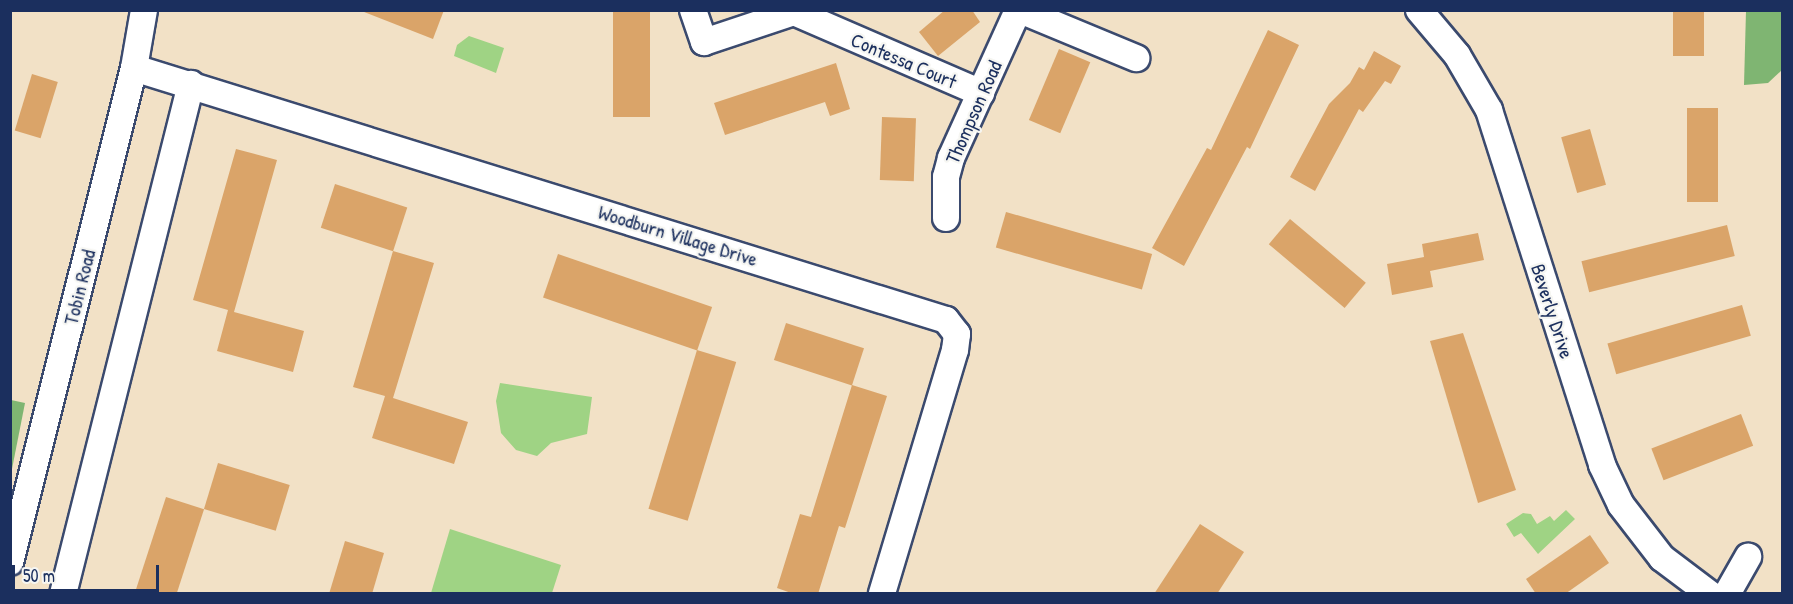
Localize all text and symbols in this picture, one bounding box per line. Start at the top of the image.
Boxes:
street label: Contessa Court [848,27,960,93]
street label: Thompson Road [940,57,1006,167]
street label: Woodburn Village Drive [596,199,760,271]
street label: Tobin Road [58,247,100,327]
street label: Beverly Drive [1526,261,1580,361]
scale bar [15,553,162,591]
text: 50 m [23,563,55,588]

